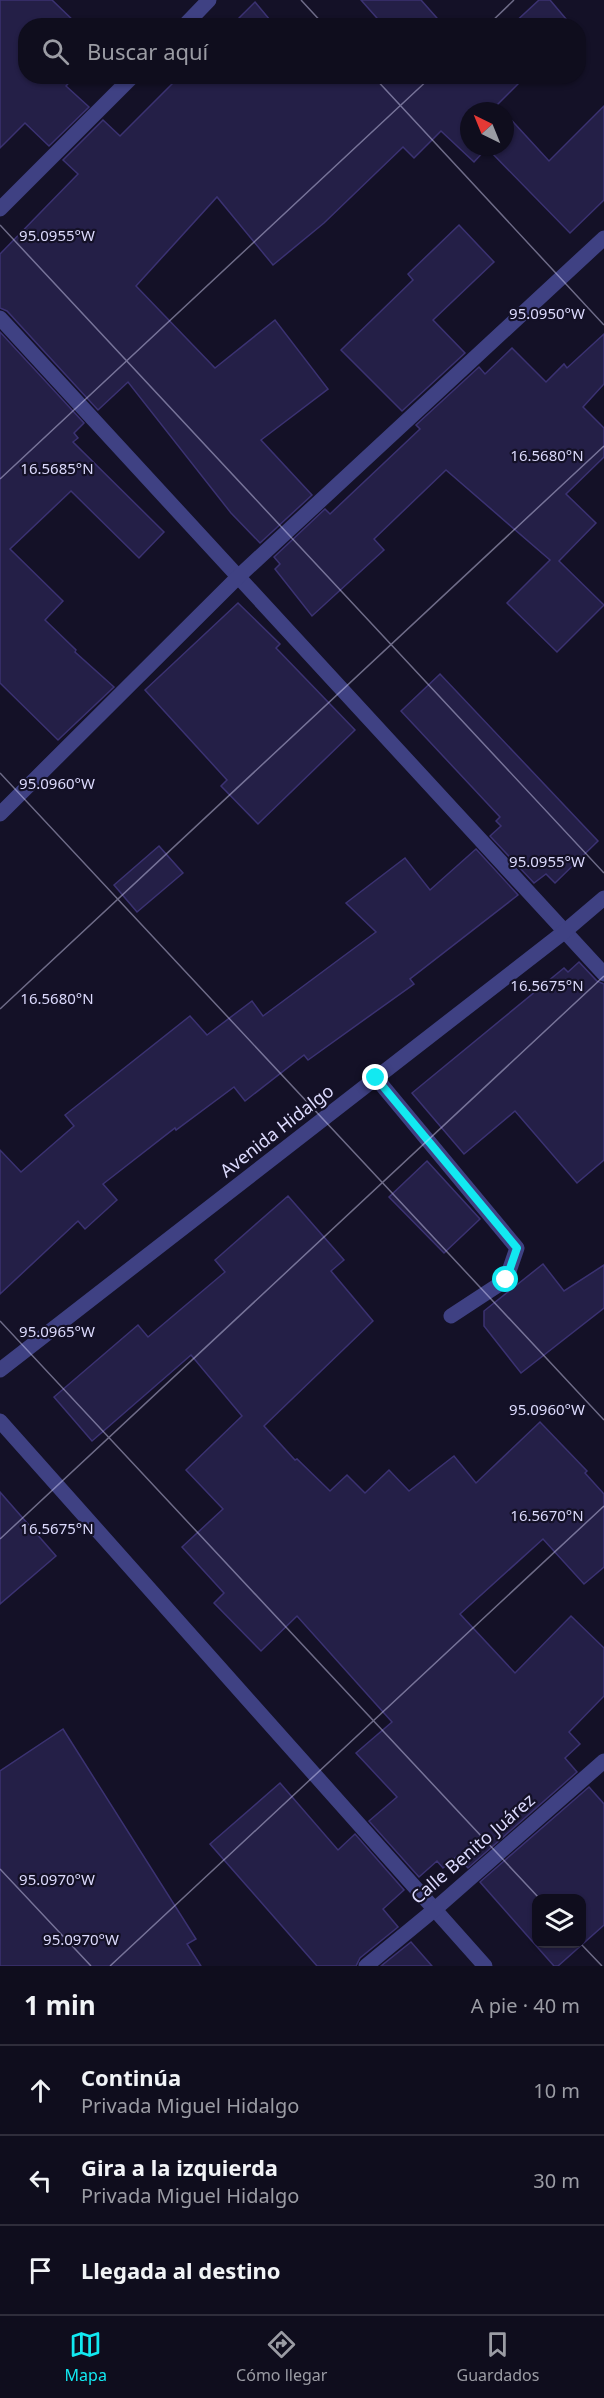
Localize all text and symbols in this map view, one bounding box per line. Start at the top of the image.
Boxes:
search box [18,18,586,84]
icon: search [39,35,72,68]
text: Buscar aquí [87,36,208,66]
north arrow [460,102,514,156]
text: 95.0955°W [19,225,95,245]
text: 95.0950°W [509,303,585,323]
text: 16.5680°N [510,445,584,465]
text: 16.5685°N [20,458,94,478]
text: 95.0960°W [19,773,95,793]
text: 95.0955°W [509,851,585,871]
text: 16.5675°N [510,975,584,995]
text: 16.5680°N [20,988,94,1008]
route end [362,1064,388,1090]
street label: Avenida Hidalgo [215,1078,338,1182]
route start [492,1266,518,1292]
text: 95.0965°W [19,1321,95,1341]
text: 95.0960°W [509,1399,585,1419]
text: 16.5670°N [510,1505,584,1525]
text: 16.5675°N [20,1518,94,1538]
street label: Calle Benito Juárez [405,1788,539,1909]
text: 95.0970°W [19,1869,95,1889]
map controls [532,1894,586,1948]
button: layers [532,1894,586,1948]
text: 95.0970°W [43,1929,119,1949]
text: 1 min [24,1987,96,2023]
text: A pie · 40 m [471,1992,580,2019]
text: Continúa [81,2062,181,2092]
icon: ahead [24,2074,57,2107]
text: 10 m [533,2077,580,2104]
text: Privada Miguel Hidalgo [81,2092,299,2119]
text: Gira a la izquierda [81,2152,278,2182]
icon: left [24,2164,57,2197]
text: 30 m [533,2167,580,2194]
text: Privada Miguel Hidalgo [81,2182,299,2209]
icon: arrive [24,2254,57,2287]
text: Llegada al destino [81,2255,281,2285]
tab: Mapa [65,2328,107,2386]
tab: Cómo llegar [236,2328,327,2386]
tab: Guardados [457,2328,539,2386]

